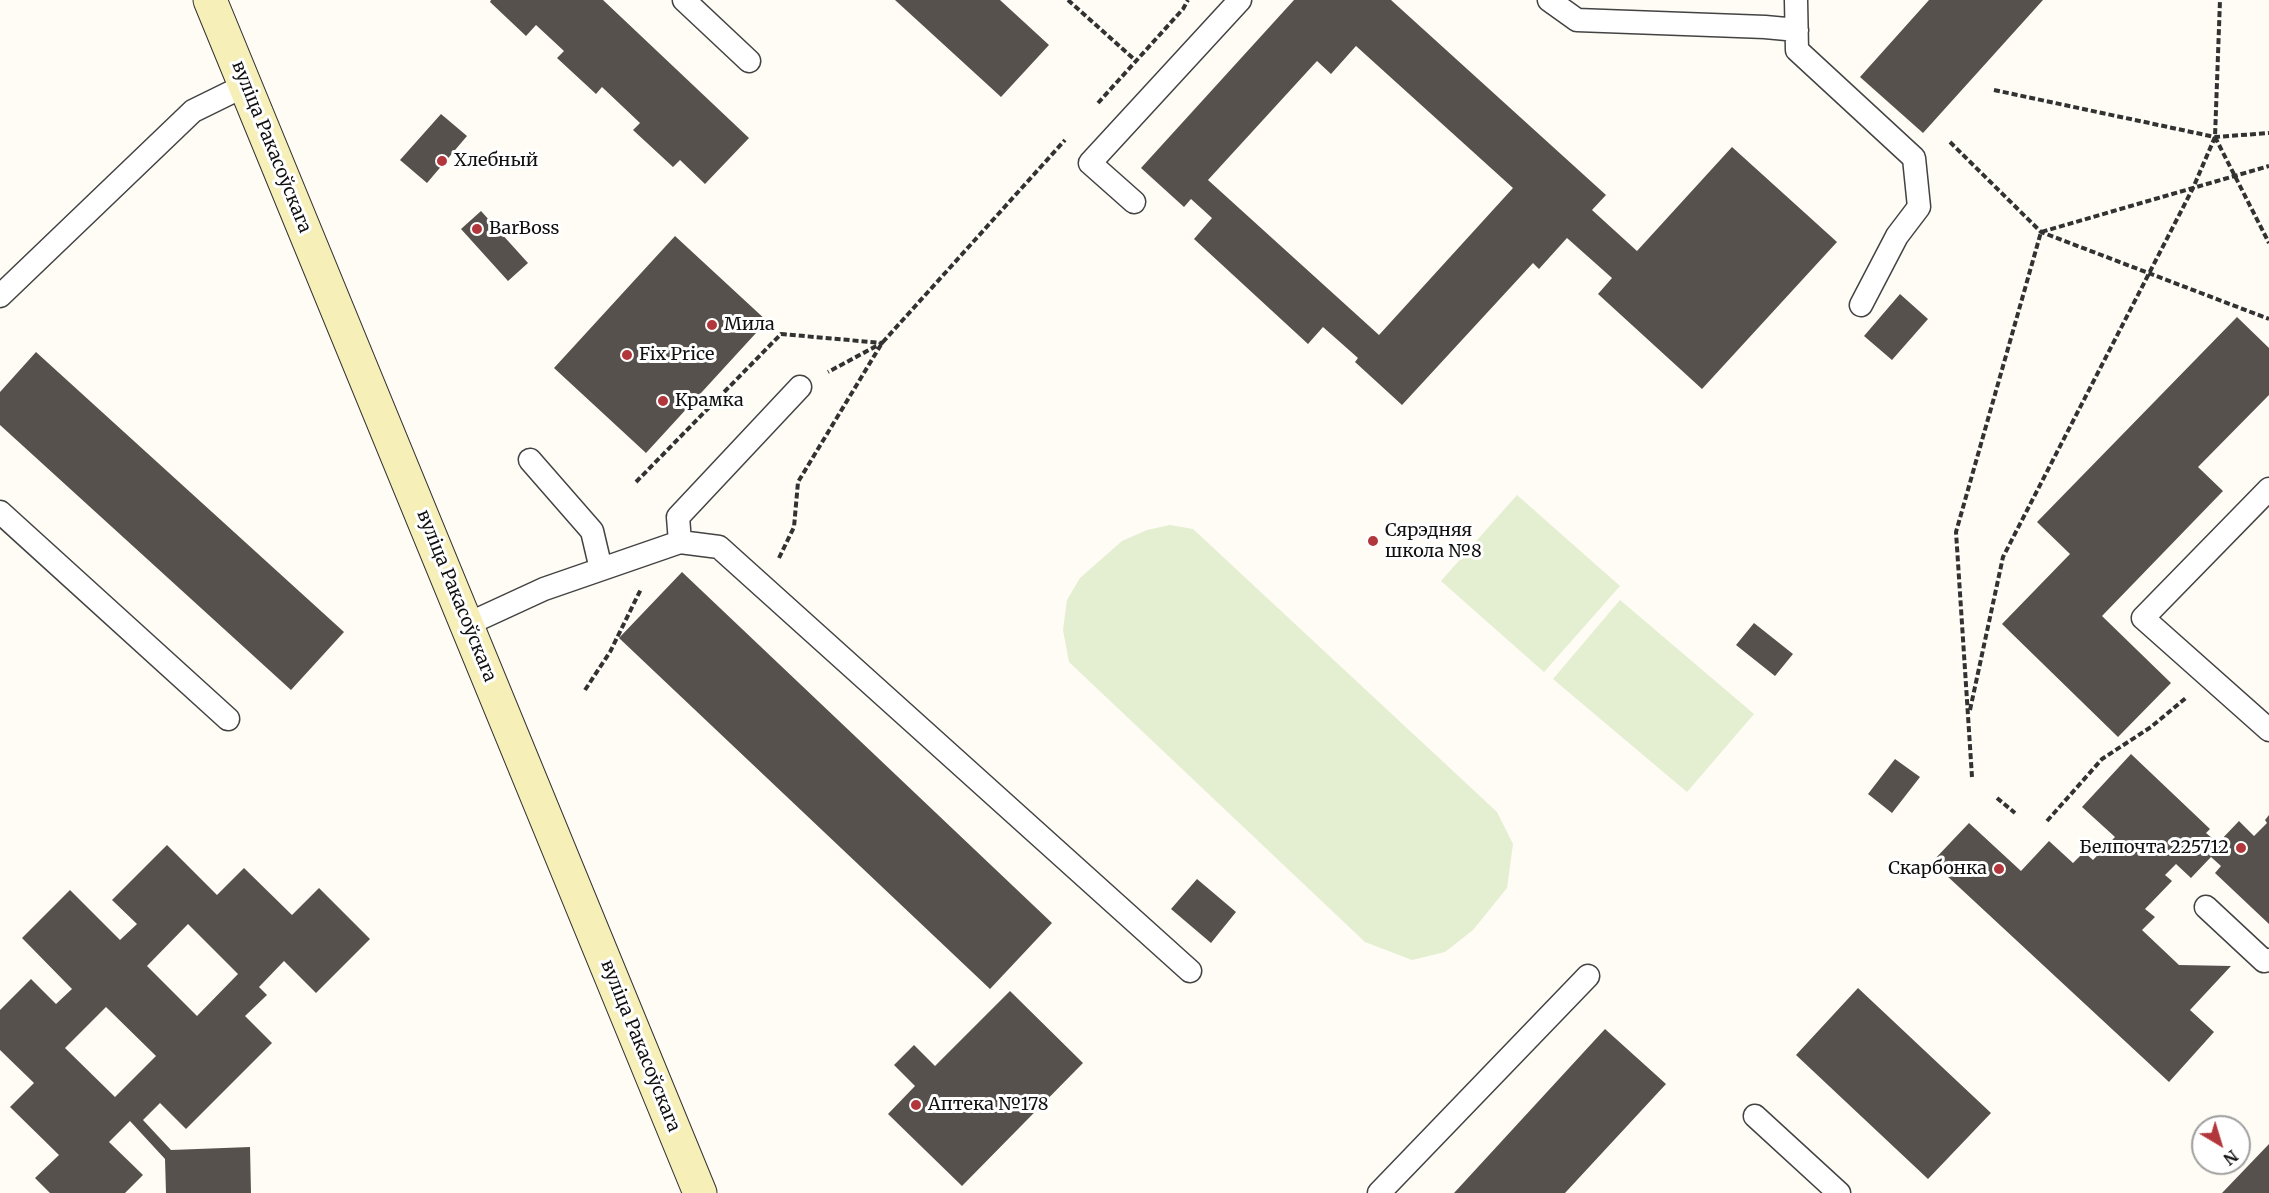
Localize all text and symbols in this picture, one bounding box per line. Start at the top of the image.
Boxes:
street label: вуліца Ракасоўскага [227,58,315,236]
place label: Хлебный [454,150,538,172]
marker: Хлебный [435,154,449,168]
place label: BarBoss [489,218,559,240]
marker: BarBoss [470,222,484,236]
place label: Мила [724,314,775,336]
marker: Мила [705,318,719,332]
place label: Fix Price [639,344,714,366]
marker: Fix Price [620,348,634,362]
place label: Крамка [675,390,744,412]
marker: Крамка [656,394,670,408]
street label: вуліца Ракасоўскага [412,507,500,685]
place label: Сярэдняя школа №8 [1385,520,1482,562]
marker: Сярэдняя школа №8 [1366,534,1380,548]
place label: Белпочта 225712 [2079,837,2229,859]
marker: Белпочта 225712 [2234,841,2248,855]
place label: Скарбонка [1888,858,1987,880]
marker: Скарбонка [1992,862,2006,876]
street label: вуліца Ракасоўскага [596,957,684,1135]
place label: Аптека №178 [928,1094,1048,1116]
marker: Аптека №178 [909,1098,923,1112]
north arrow [2191,1115,2251,1175]
text: N [2220,1146,2242,1169]

